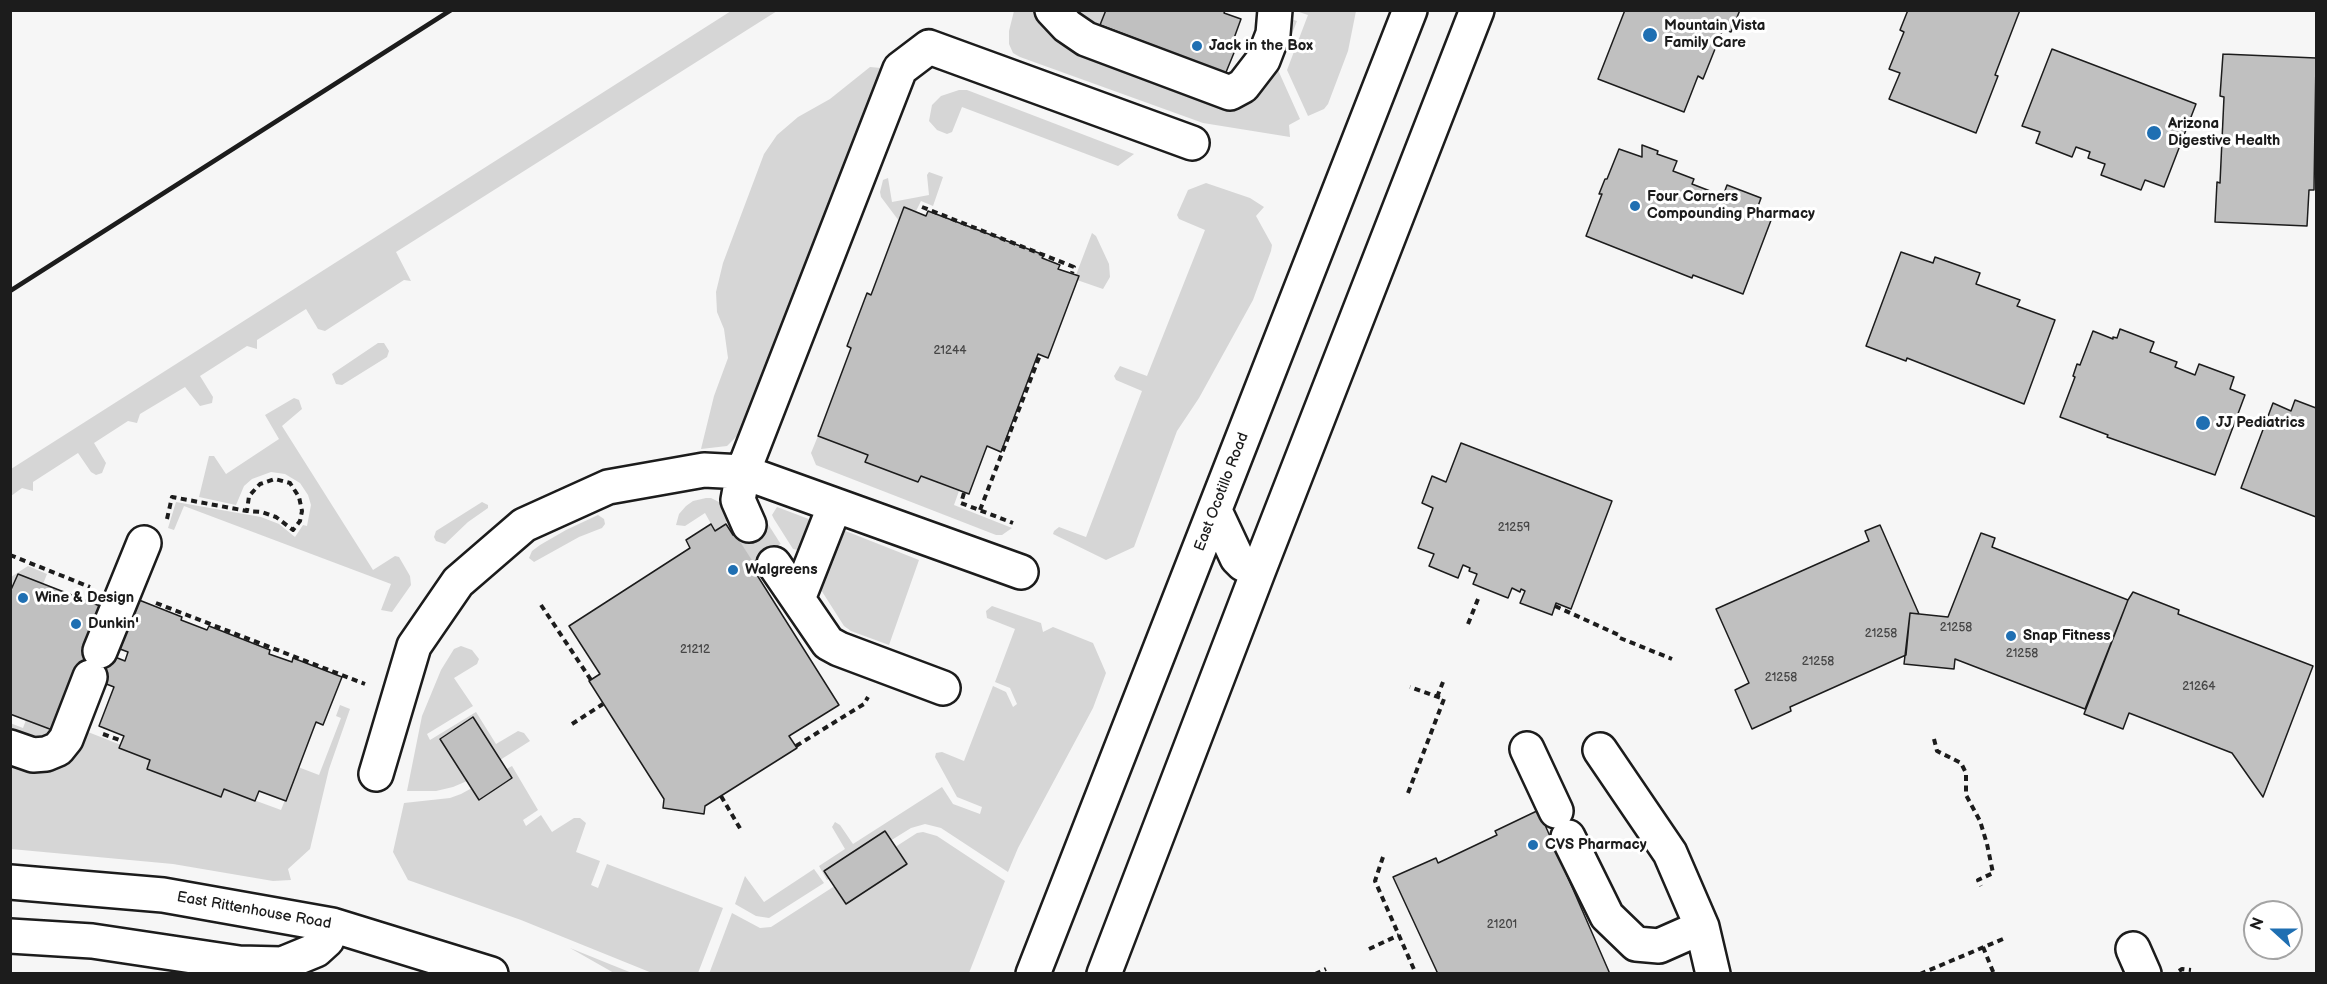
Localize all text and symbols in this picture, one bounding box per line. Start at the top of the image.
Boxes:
place label: Mountain Vista Family Care [1664,17,1765,52]
marker: Mountain Vista Family Care [1641,26,1659,44]
place label: Jack in the Box [1209,37,1313,55]
marker: Jack in the Box [1190,39,1204,53]
place label: Arizona Digestive Health [2168,115,2280,150]
marker: Arizona Digestive Health [2145,124,2163,142]
place label: Four Corners Compounding Pharmacy [1647,188,1815,223]
marker: Four Corners Compounding Pharmacy [1628,199,1642,213]
house number: 21244 [933,344,967,358]
marker: JJ Pediatrics [2194,414,2212,432]
place label: JJ Pediatrics [2216,414,2305,432]
street label: East Ocotillo Road [1191,430,1253,554]
house number: 21259 [1498,521,1530,535]
place label: Walgreens [745,561,818,579]
marker: Walgreens [726,563,740,577]
place label: Wine & Design [35,589,134,607]
marker: Wine & Design [16,591,30,605]
place label: Dunkin' [88,615,138,633]
marker: Dunkin' [69,617,83,631]
house number: 21258 [1940,621,1972,635]
house number: 21258 [1865,627,1897,641]
place label: Snap Fitness [2023,627,2111,645]
marker: Snap Fitness [2004,629,2018,643]
house number: 21212 [680,643,710,657]
house number: 21258 [2006,647,2038,661]
house number: 21258 [1802,655,1834,669]
house number: 21258 [1765,671,1797,685]
house number: 21264 [2182,680,2216,694]
place label: CVS Pharmacy [1545,836,1647,854]
marker: CVS Pharmacy [1526,838,1540,852]
street label: East Rittenhouse Road [175,889,333,933]
north arrow [2243,900,2303,960]
text: N [2247,915,2269,933]
house number: 21201 [1487,918,1517,932]

